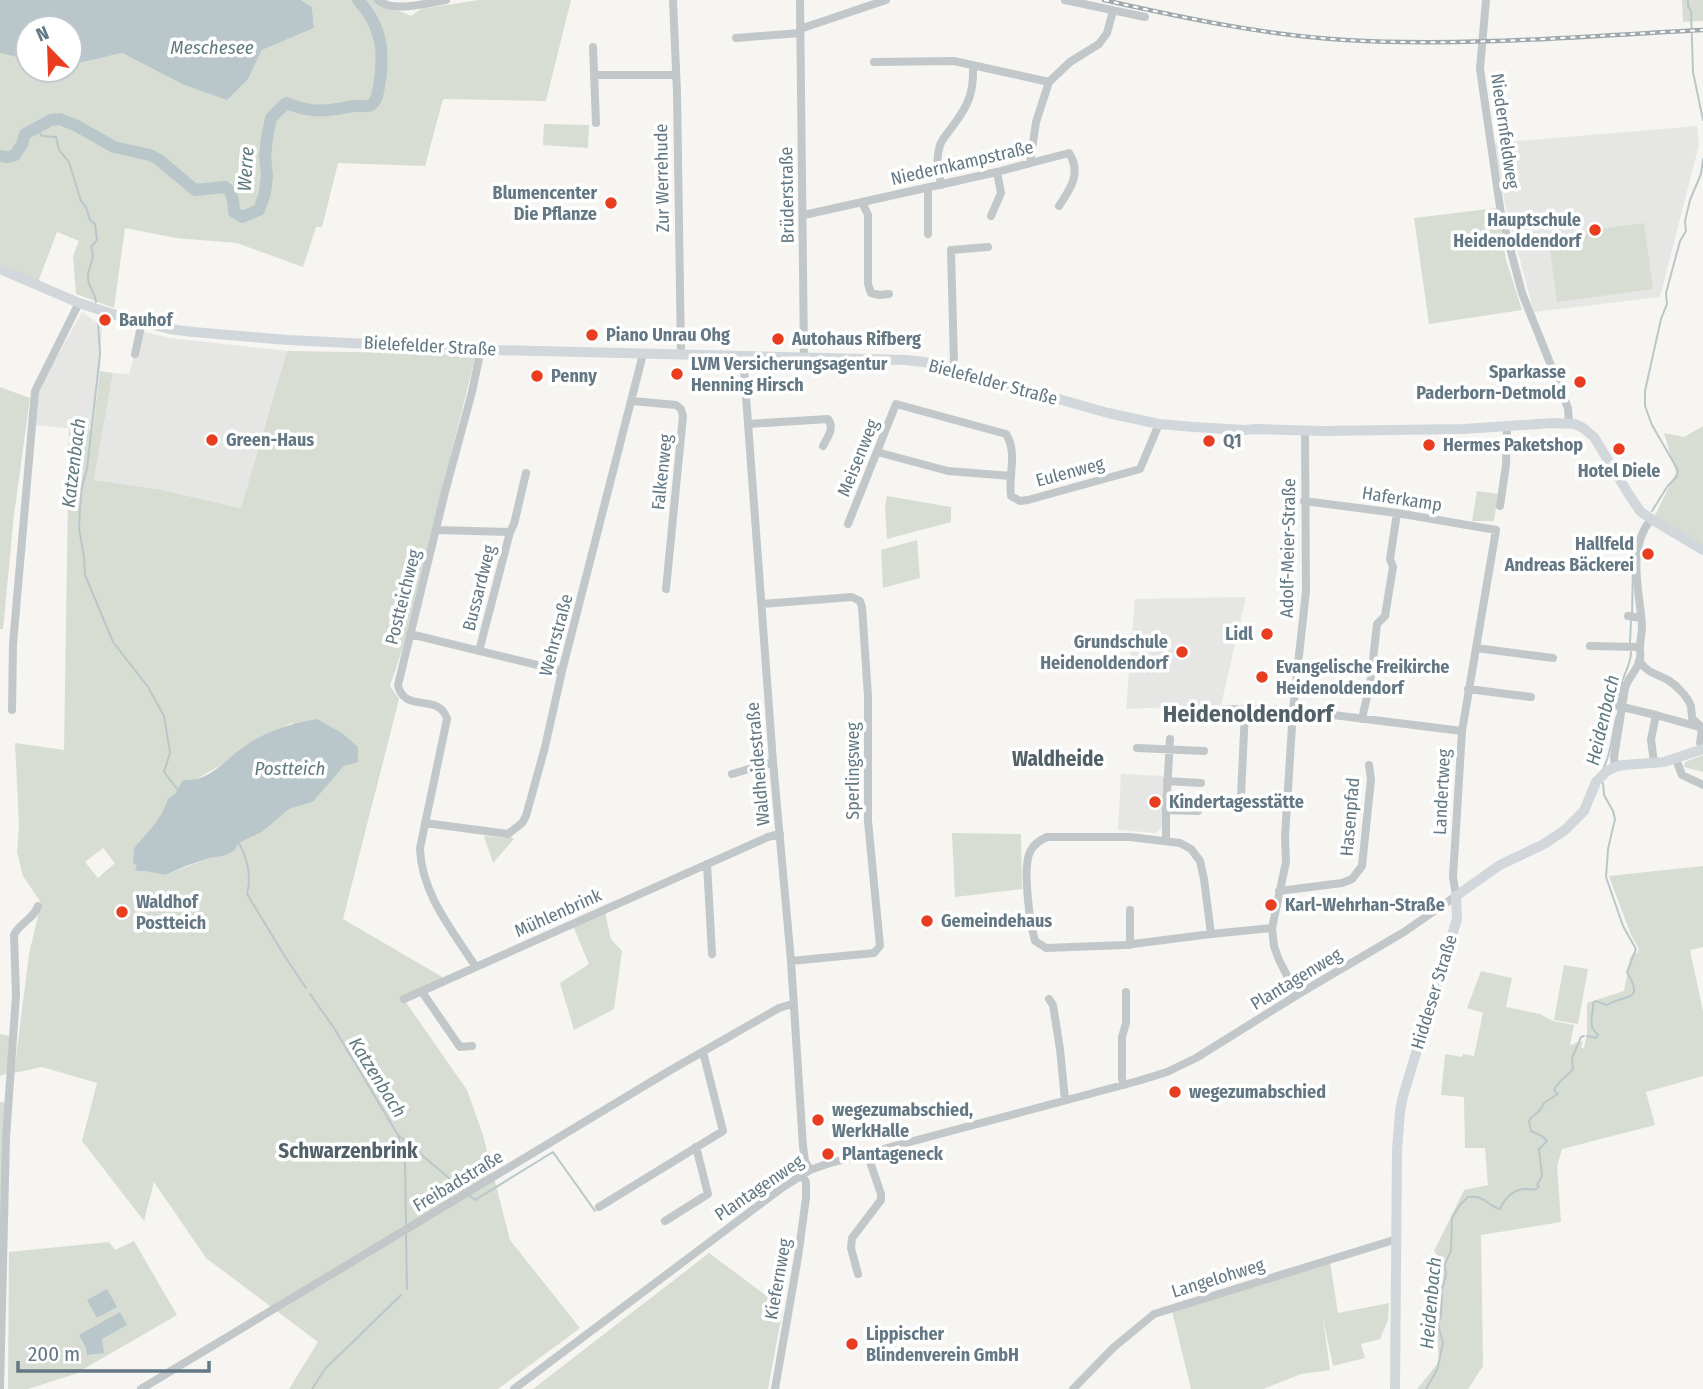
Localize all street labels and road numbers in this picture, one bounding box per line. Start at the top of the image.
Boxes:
street label: Niedernfeldweg [1486,72,1524,191]
street label: Zur Werrehude [650,123,674,233]
street label: Niedernkampstraße [889,136,1036,190]
street label: Brüderstraße [775,146,799,244]
street label: Bielefelder Straße [363,332,497,360]
street label: Bielefelder Straße [926,354,1060,410]
street label: Meisenweg [833,416,884,500]
street label: Falkenweg [647,433,677,511]
street label: Eulenweg [1033,452,1107,492]
street label: Adolf-Meier-Straße [1276,478,1300,618]
street label: Haferkamp [1360,482,1444,516]
street label: Bussardweg [458,542,500,633]
street label: Postteichweg [381,547,426,647]
street label: Wehrstraße [534,591,578,679]
street label: Waldheidestraße [742,701,774,827]
street label: Sperlingsweg [842,722,864,820]
street label: Landertweg [1429,748,1455,836]
street label: Hasenpfad [1336,777,1364,857]
street label: Mühlenbrink [511,884,606,942]
street label: Hiddeser Straße [1406,932,1462,1052]
street label: Plantagenweg [1246,943,1346,1015]
street label: Freibadstraße [409,1146,507,1216]
street label: Plantagenweg [710,1150,808,1226]
street label: Kiefernweg [760,1236,796,1321]
street label: Langelohweg [1169,1253,1268,1303]

